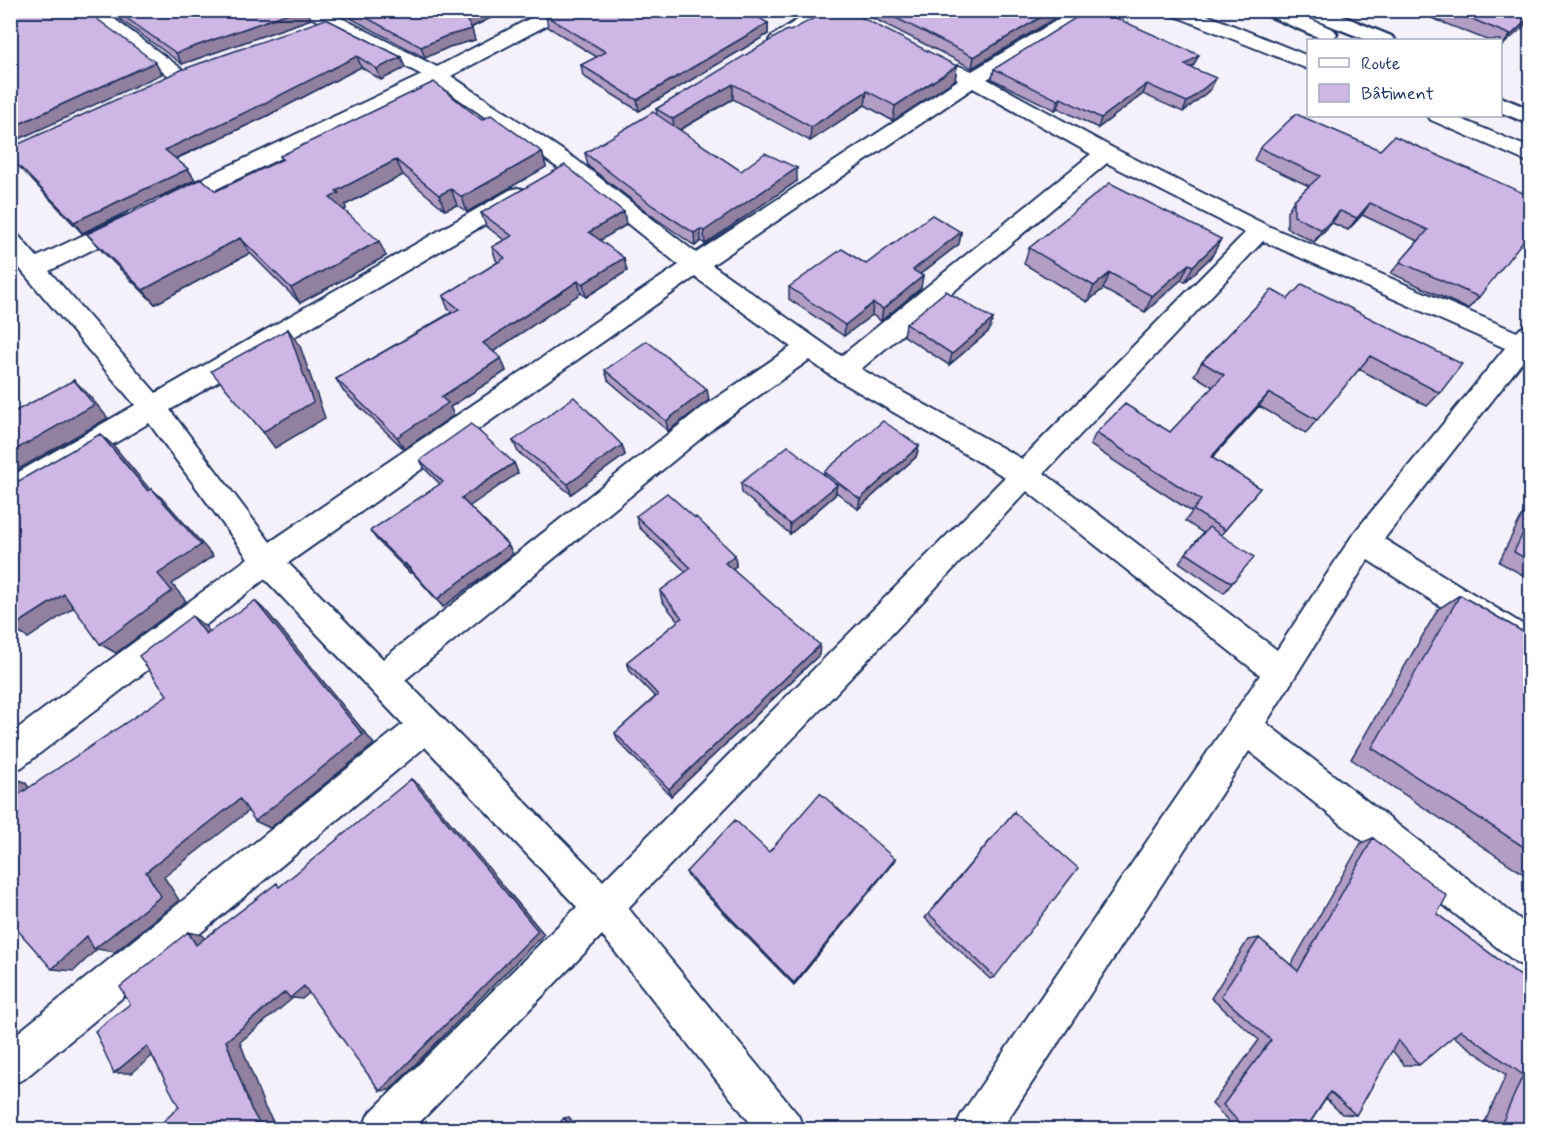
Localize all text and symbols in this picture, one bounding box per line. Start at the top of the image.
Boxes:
legend [1307,39,1502,117]
text: Route [1361,52,1400,76]
text: Bâtiment [1361,82,1434,106]

